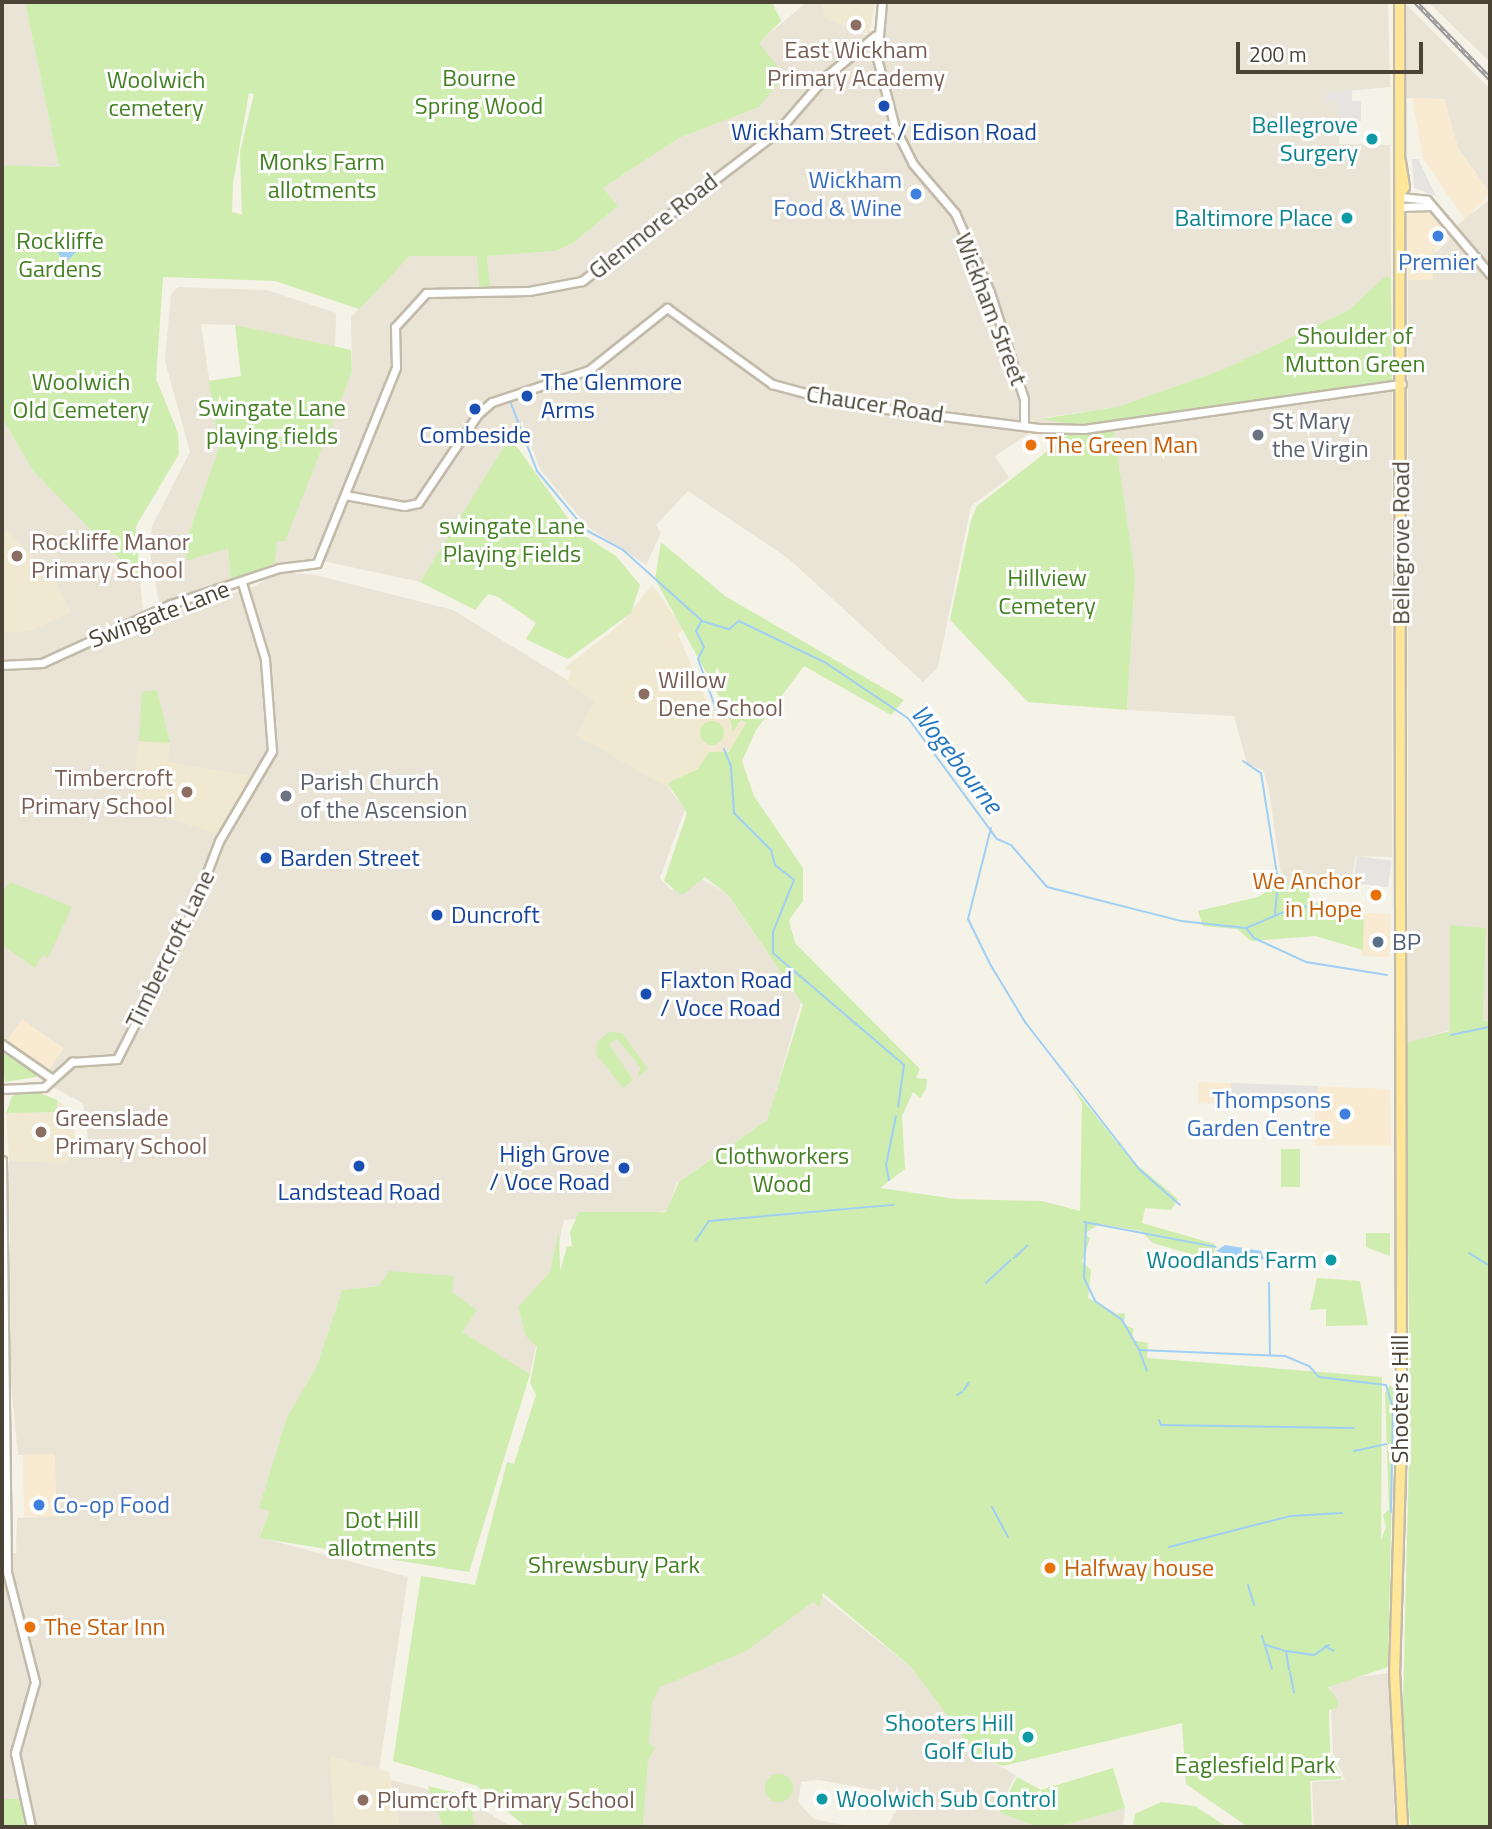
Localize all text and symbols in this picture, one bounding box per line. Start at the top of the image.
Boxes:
marker: East Wickham Primary Academy [848,17,864,33]
scale bar [1240,28,1427,72]
place label: East Wickham Primary Academy [767,36,945,92]
text: 200 m [1249,38,1306,70]
park label: Bourne Spring Wood [415,64,543,120]
park label: Woolwich cemetery [107,66,205,122]
marker: Wickham Street / Edison Road [876,98,892,114]
place label: Bellegrove Surgery [1252,111,1358,167]
place label: Wickham Street / Edison Road [731,118,1037,146]
marker: Bellegrove Surgery [1364,131,1380,147]
park label: Monks Farm allotments [259,148,385,204]
place label: Wickham Food & Wine [773,166,902,222]
street label: Glenmore Road [583,167,723,285]
marker: Wickham Food & Wine [908,186,924,202]
place label: Baltimore Place [1175,204,1333,232]
marker: Baltimore Place [1339,210,1355,226]
park label: Rockliffe Gardens [16,227,104,283]
marker: Premier [1430,228,1446,244]
street label: Wickham Street [949,229,1033,389]
place label: Premier [1398,248,1478,276]
park label: Shoulder of Mutton Green [1285,322,1425,378]
park label: Woolwich Old Cemetery [13,368,149,424]
place label: The Glenmore Arms [541,368,682,424]
street label: Chaucer Road [804,379,946,429]
marker: The Glenmore Arms [519,388,535,404]
park label: Swingate Lane playing fields [198,394,346,450]
marker: Combeside [467,401,483,417]
place label: St Mary the Virgin [1272,407,1369,463]
place label: Combeside [419,421,531,449]
marker: St Mary the Virgin [1250,427,1266,443]
place label: The Green Man [1045,431,1198,459]
marker: The Green Man [1023,437,1039,453]
street label: Bellegrove Road [1387,461,1415,625]
park label: swingate Lane Playing Fields [439,512,585,568]
place label: Rockliffe Manor Primary School [31,528,190,584]
marker: Rockliffe Manor Primary School [9,548,25,564]
park label: Hillview Cemetery [998,564,1096,620]
street label: Swingate Lane [85,574,233,654]
place label: Willow Dene School [658,666,783,722]
marker: Willow Dene School [636,686,652,702]
water label: Wogebourne [905,698,1009,820]
place label: Timbercroft Primary School [21,764,173,820]
place label: Parish Church of the Ascension [300,768,467,824]
marker: Timbercroft Primary School [179,784,195,800]
marker: Parish Church of the Ascension [278,788,294,804]
place label: Barden Street [280,844,420,872]
marker: Barden Street [258,850,274,866]
street label: Timbercroft Lane [119,865,221,1033]
place label: We Anchor in Hope [1252,867,1362,923]
marker: We Anchor in Hope [1368,887,1384,903]
place label: Duncroft [451,901,540,929]
marker: Duncroft [429,907,445,923]
place label: BP [1392,928,1421,956]
marker: BP [1370,934,1386,950]
place label: Flaxton Road / Voce Road [660,966,792,1022]
marker: Flaxton Road / Voce Road [638,986,654,1002]
place label: Thompsons Garden Centre [1187,1086,1331,1142]
place label: Greenslade Primary School [55,1104,207,1160]
marker: Thompsons Garden Centre [1337,1106,1353,1122]
marker: Greenslade Primary School [33,1124,49,1140]
place label: High Grove / Voce Road [489,1140,610,1196]
park label: Clothworkers Wood [715,1142,849,1198]
marker: Landstead Road [351,1158,367,1174]
marker: High Grove / Voce Road [616,1160,632,1176]
place label: Landstead Road [278,1178,440,1206]
place label: Woodlands Farm [1146,1246,1317,1274]
marker: Woodlands Farm [1323,1252,1339,1268]
street label: Shooters Hill [1386,1335,1414,1463]
place label: Co-op Food [53,1491,170,1519]
marker: Co-op Food [31,1497,47,1513]
park label: Dot Hill allotments [328,1506,436,1562]
park label: Shrewsbury Park [528,1551,700,1579]
place label: Halfway house [1064,1554,1214,1582]
marker: Halfway house [1042,1560,1058,1576]
place label: The Star Inn [44,1613,165,1641]
marker: The Star Inn [22,1619,38,1635]
place label: Shooters Hill Golf Club [885,1709,1014,1765]
marker: Shooters Hill Golf Club [1020,1729,1036,1745]
park label: Eaglesfield Park [1174,1751,1336,1779]
place label: Woolwich Sub Control [836,1785,1057,1813]
place label: Plumcroft Primary School [377,1786,635,1814]
marker: Woolwich Sub Control [814,1791,830,1807]
marker: Plumcroft Primary School [355,1792,371,1808]

